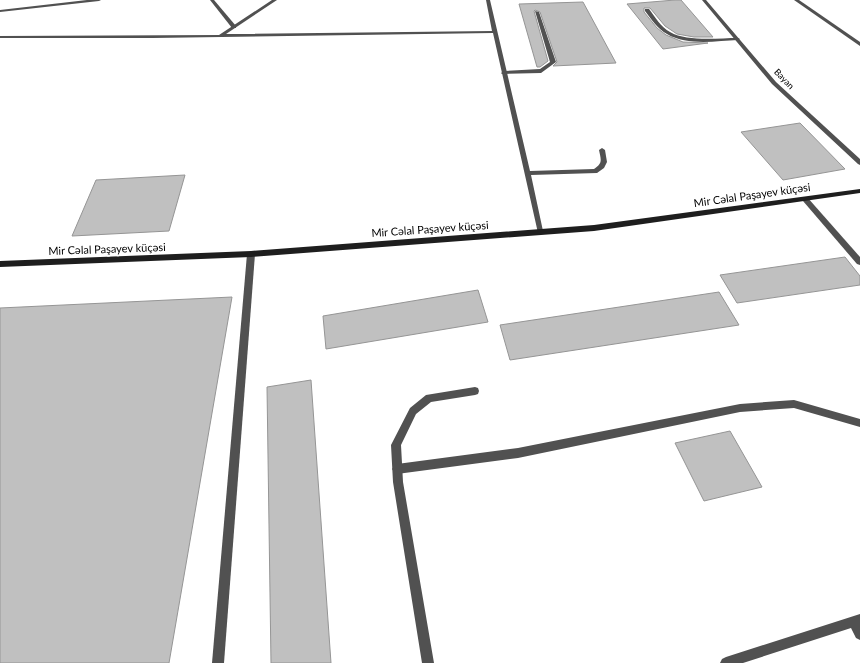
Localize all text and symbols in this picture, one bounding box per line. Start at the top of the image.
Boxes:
street label: Bayan [772,66,797,91]
street label: Mir Cəlal Paşayev küçəsi [693,180,811,209]
street label: Mir Cəlal Paşayev küçəsi [371,218,489,239]
street label: Mir Cəlal Paşayev küçəsi [48,240,166,257]

